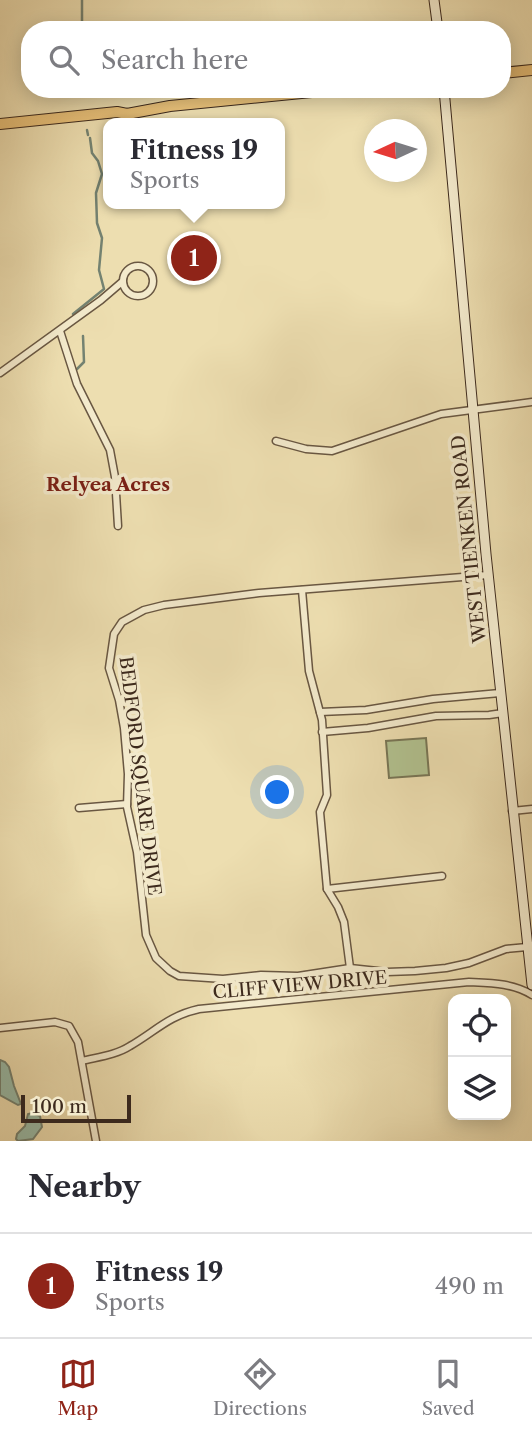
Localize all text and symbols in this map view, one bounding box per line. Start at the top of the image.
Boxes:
search box [21,21,511,98]
icon: search [45,41,83,79]
text: Search here [101,44,248,76]
popup [103,118,285,209]
north arrow [364,119,427,182]
text: Fitness 19 [130,134,258,166]
text: Sports [130,166,200,194]
pin: 1 [171,232,217,284]
street label: WEST TIENKEN ROAD [447,434,491,645]
district label: Relyea Acres [46,473,170,496]
street label: BEDFORD SQUARE DRIVE [114,655,166,897]
your location [260,775,294,809]
street label: CLIFF VIEW DRIVE [212,966,388,1004]
map controls [448,994,511,1120]
button: locate [448,994,511,1057]
button: layers [448,1057,511,1120]
scale bar [21,1092,131,1124]
text: 100 m [32,1095,87,1118]
text: Nearby [28,1168,141,1205]
text: Fitness 19 [95,1256,224,1288]
text: 1 [46,1272,56,1300]
text: 490 m [435,1272,504,1300]
text: Sports [95,1288,165,1316]
tab: Map [57,1355,98,1420]
tab: Directions [213,1355,307,1420]
tab: Saved [422,1355,475,1420]

